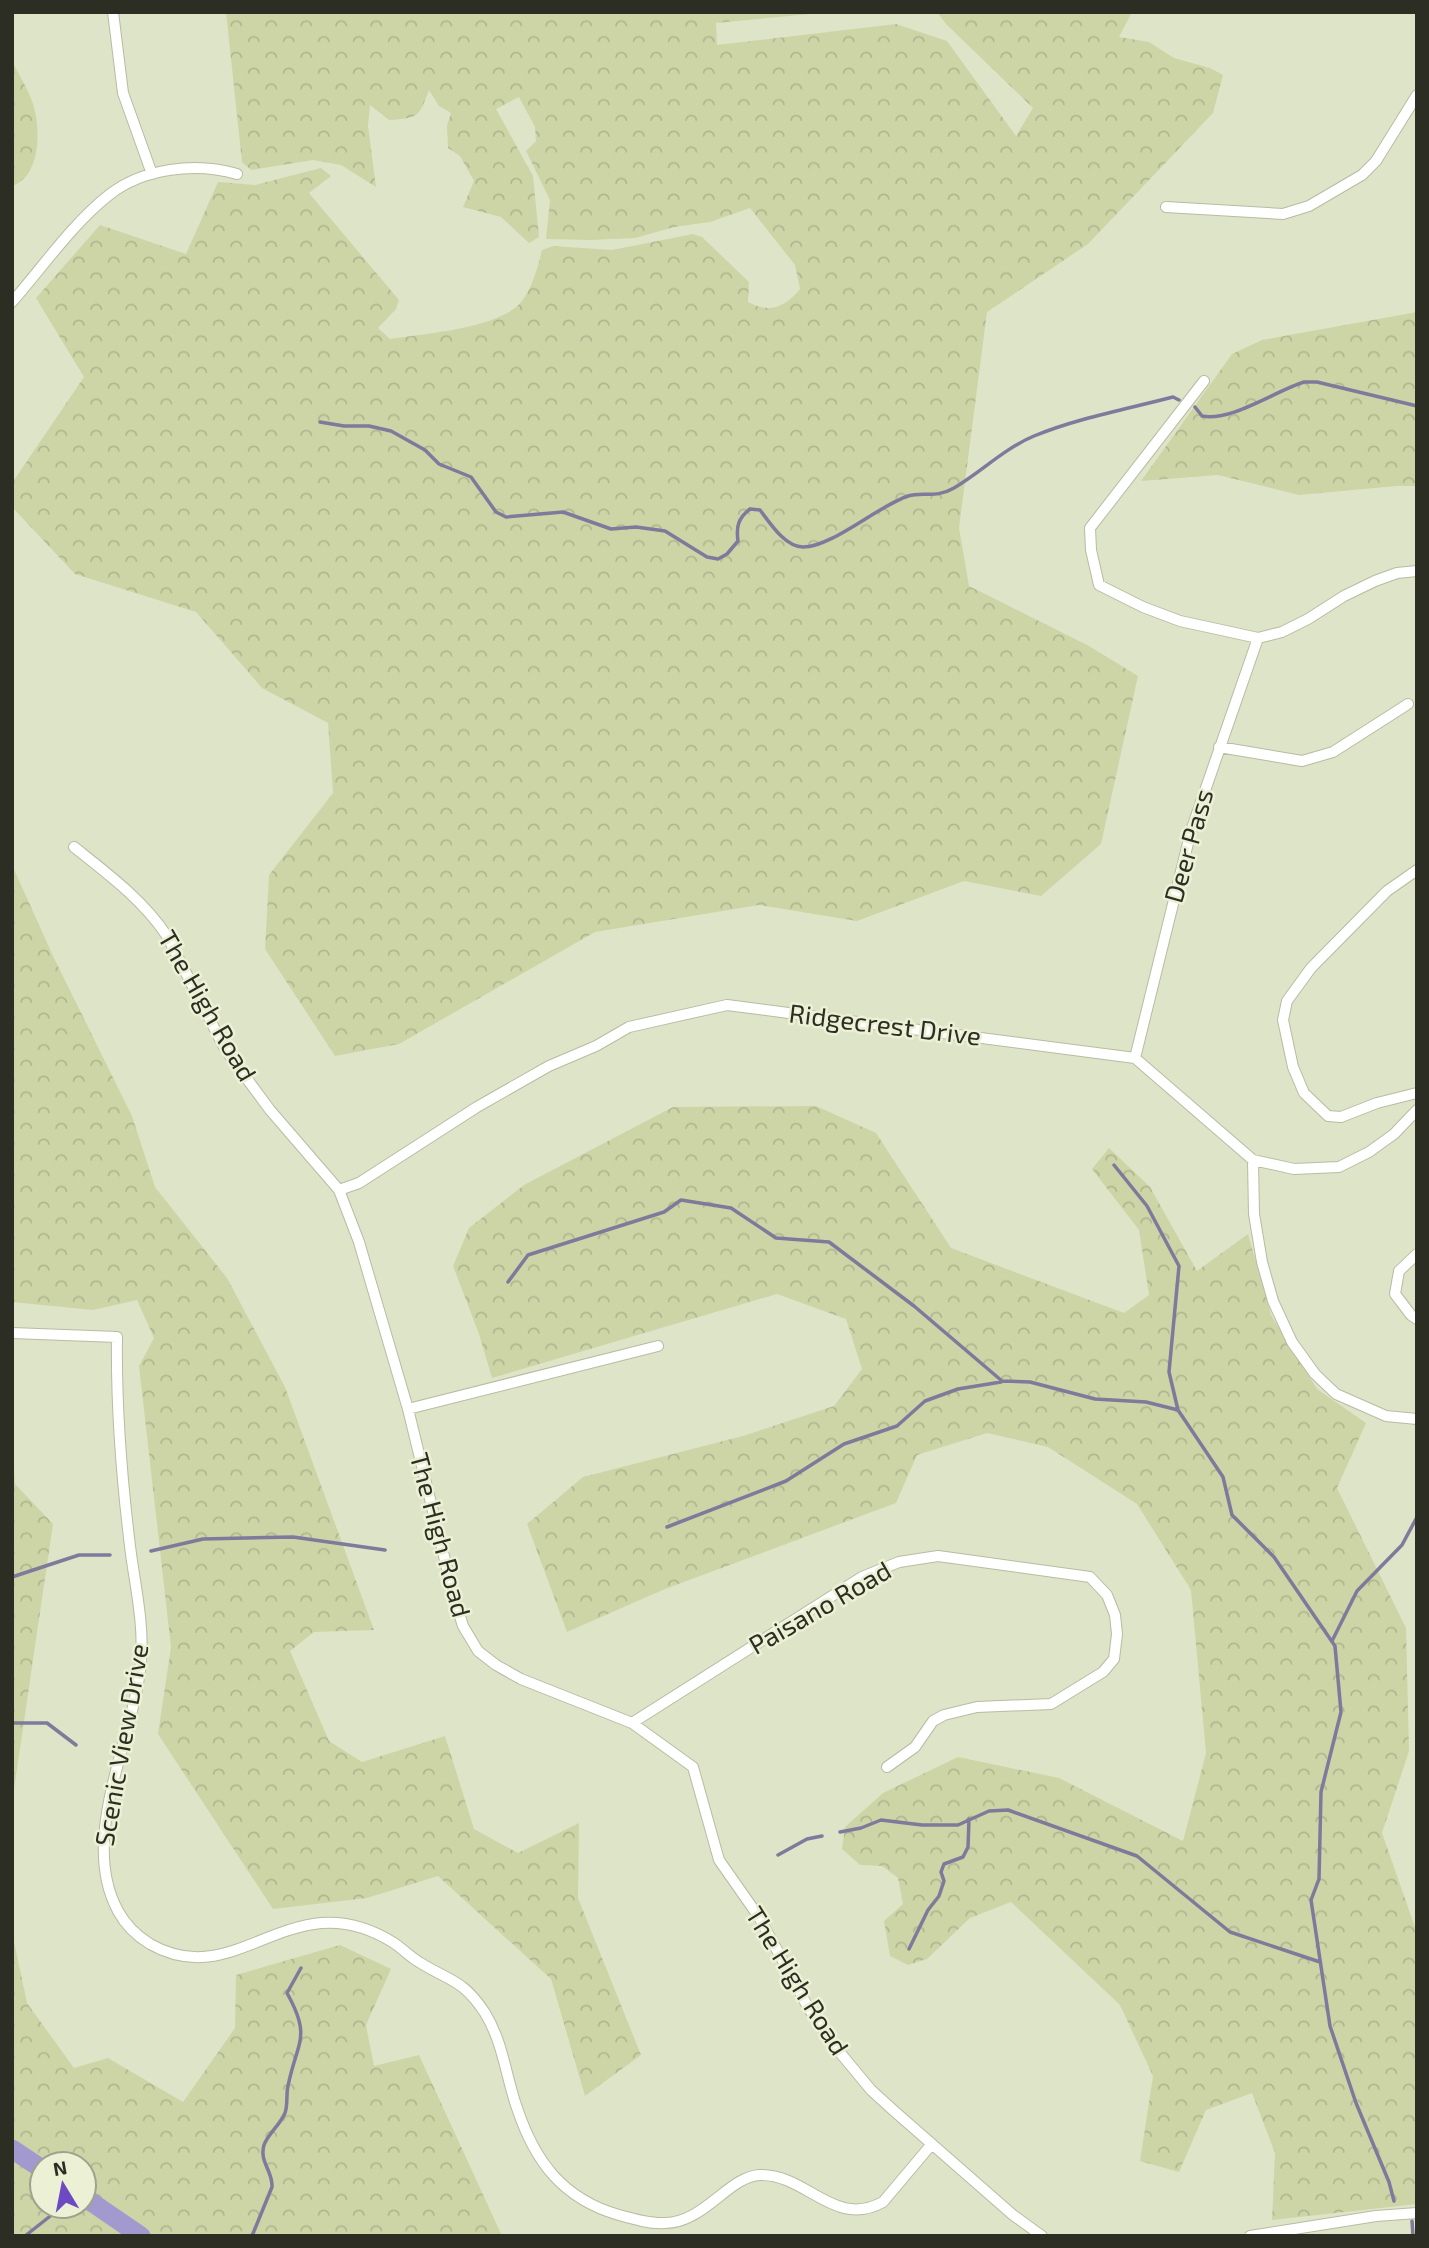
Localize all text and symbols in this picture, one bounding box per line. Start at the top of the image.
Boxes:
street label: Deer Pass [1157,785,1219,906]
street label: The High Road [153,924,264,1086]
street label: Ridgecrest Drive [787,996,983,1051]
street label: The High Road [405,1449,478,1620]
street label: Paisano Road [743,1554,896,1660]
street label: Scenic View Drive [87,1641,154,1848]
street label: The High Road [740,1900,856,2060]
north arrow [28,2150,98,2220]
text: N [51,2155,69,2180]

